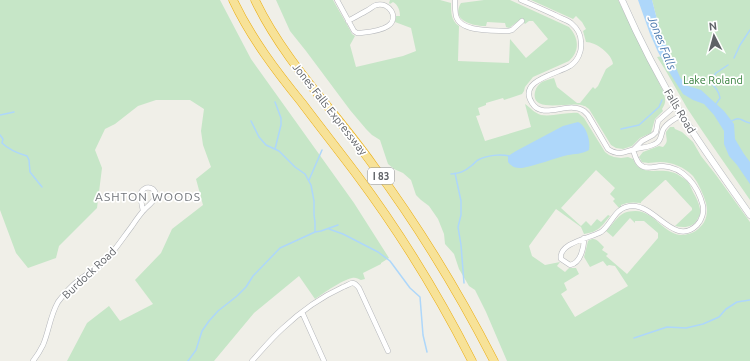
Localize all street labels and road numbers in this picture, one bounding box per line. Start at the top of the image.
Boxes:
street label: Jones Falls Expressway [290,61,370,158]
street label: Falls Road [662,87,698,135]
road number: I 83 [368,168,394,184]
street label: Burdock Road [60,245,118,301]

